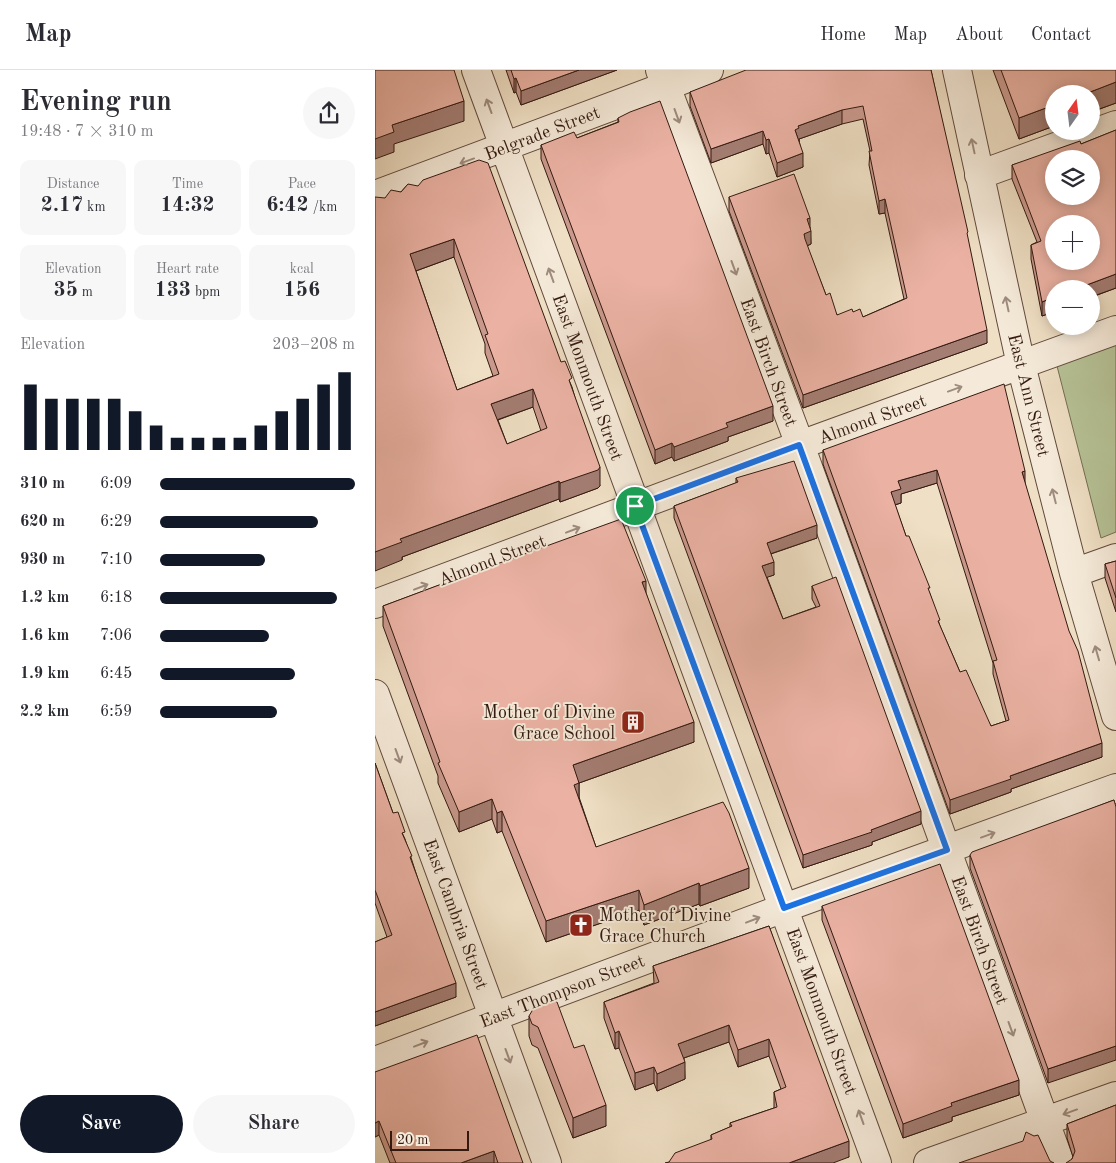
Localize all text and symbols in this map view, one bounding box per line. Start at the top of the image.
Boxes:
text: Map [25,23,72,47]
text: Home [820,26,866,44]
text: Map [894,26,927,44]
text: About [955,26,1003,44]
text: Contact [1031,26,1091,44]
north arrow [1045,85,1100,140]
map controls [1045,85,1100,335]
button: share [303,87,355,139]
text: Evening run [20,89,172,117]
one-way arrow [484,99,493,114]
street label: Belgrade Street [482,104,603,164]
one-way arrow [673,107,682,123]
text: 19:48 · 7 × 310 m [20,124,153,140]
one-way arrow [968,138,977,154]
button: layers [1045,150,1100,205]
one-way arrow [460,157,475,166]
text: Distance [47,177,100,191]
text: Time [172,177,203,191]
text: Pace [288,177,316,191]
text: 2.17 [41,195,83,216]
text: 14:32 [160,195,215,216]
text: 6:42 [266,195,309,216]
text: km [83,200,106,214]
text: /km [309,200,337,214]
button: + [1045,215,1100,270]
one-way arrow [729,260,739,275]
text: Elevation [45,262,102,276]
text: Heart rate [156,262,219,276]
text: kcal [290,262,314,276]
one-way arrow [546,268,555,283]
text: 35 [53,280,78,301]
text: 133 [154,280,191,301]
text: 156 [284,280,320,301]
button: − [1045,280,1100,335]
text: m [78,285,93,299]
text: bpm [191,285,221,299]
street label: East Monmouth Street [549,292,626,463]
street label: East Birch Street [736,296,800,429]
one-way arrow [1002,297,1011,313]
street label: East Ann Street [1004,332,1052,459]
text: Elevation [20,337,85,353]
text: 203–208 m [272,337,355,353]
one-way arrow [947,384,962,393]
street label: Almond Street [816,392,929,448]
text: 310 m [20,476,65,492]
text: 6:09 [100,476,132,492]
pin [614,485,656,527]
one-way arrow [1049,489,1058,505]
icon: arrive [621,492,649,520]
text: 620 m [20,514,65,530]
text: 6:29 [100,514,132,530]
one-way arrow [565,525,580,534]
street label: Almond Street [436,532,549,590]
text: 930 m [20,552,65,568]
text: 7:10 [100,552,132,568]
one-way arrow [412,582,428,591]
text: 1.2 km [20,590,69,606]
text: 6:18 [100,590,132,606]
text: 1.6 km [20,628,69,644]
text: 7:06 [100,628,132,644]
one-way arrow [1092,645,1102,661]
text: 1.9 km [20,666,69,682]
text: 6:45 [100,666,132,682]
text: 2.2 km [20,704,69,720]
text: 6:59 [100,704,132,720]
place label: Mother of Divine Grace School [483,704,615,743]
building icon: Mother of Divine Grace School [620,709,646,735]
one-way arrow [394,748,403,763]
one-way arrow [980,830,996,839]
street label: East Cambria Street [419,837,491,992]
street label: East Birch Street [947,874,1011,1007]
place label: Mother of Divine Grace Church [599,907,731,946]
church icon: Mother of Divine Grace Church [568,912,594,938]
one-way arrow [745,915,760,924]
street label: East Monmouth Street [783,926,860,1097]
street label: East Thompson Street [478,952,647,1032]
one-way arrow [1007,1021,1016,1036]
one-way arrow [412,1039,428,1048]
one-way arrow [504,1048,513,1064]
button: Save [20,1095,183,1153]
button: Share [193,1095,355,1153]
one-way arrow [1063,1108,1078,1117]
one-way arrow [856,1110,865,1125]
scale bar [390,1128,469,1151]
text: 20 m [397,1133,428,1147]

